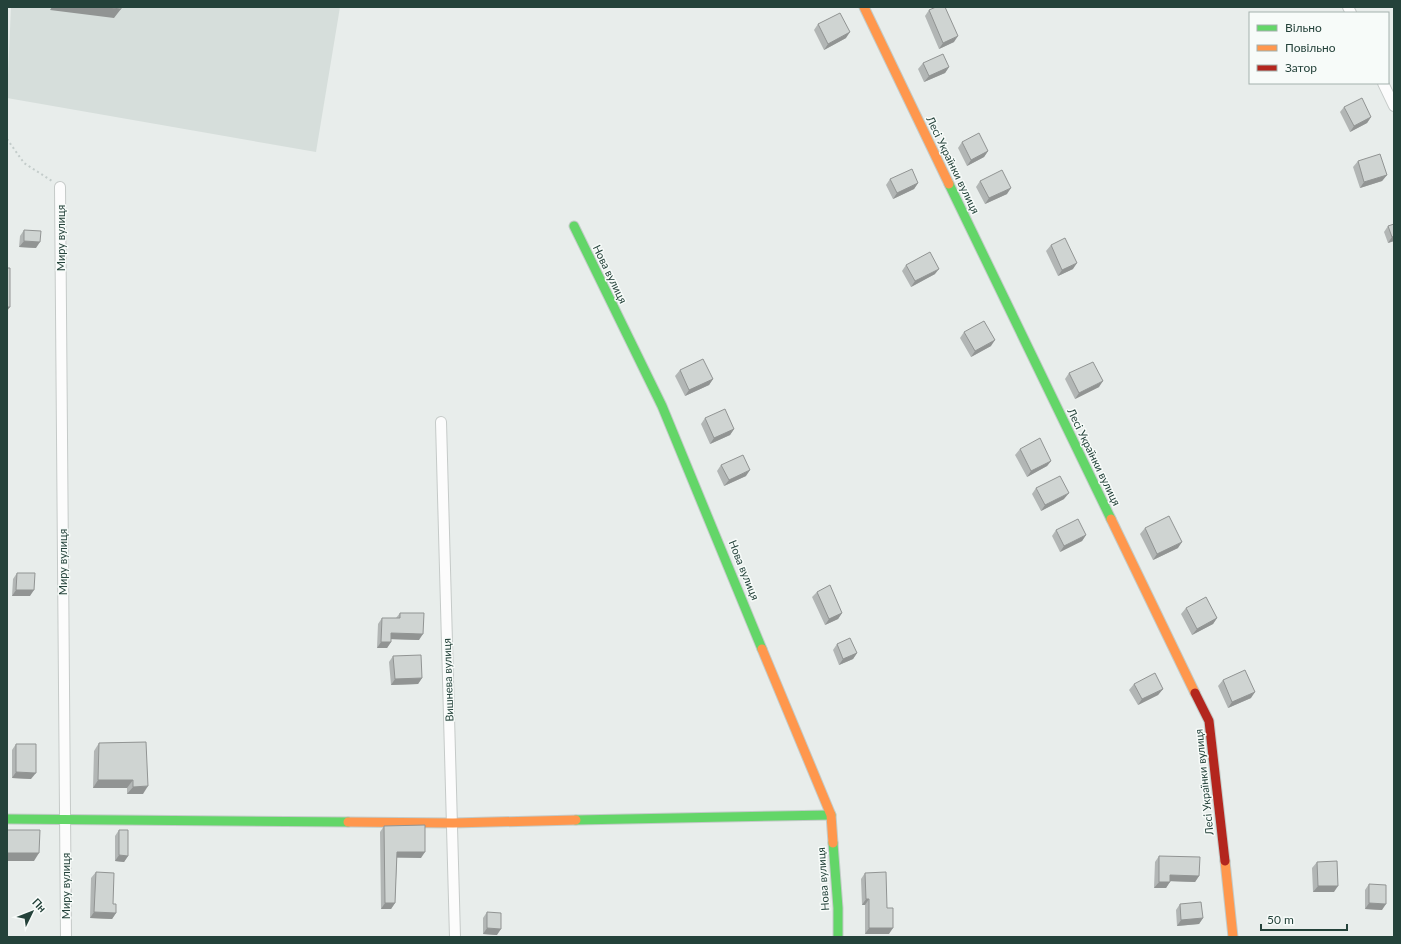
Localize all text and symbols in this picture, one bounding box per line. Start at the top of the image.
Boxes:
legend [1249,12,1389,84]
text: Вільно [1285,20,1322,35]
text: Повільно [1285,40,1336,55]
text: Затор [1285,60,1317,75]
street label: Лесі Українки вулиця [924,113,983,216]
street label: Миру вулиця [54,205,67,271]
street label: Нова вулиця [591,242,630,305]
street label: Лесі Українки вулиця [1065,405,1124,508]
street label: Миру вулиця [56,529,69,595]
street label: Нова вулиця [727,538,762,602]
street label: Вишнева вулиця [440,638,455,722]
street label: Лесі Українки вулиця [1191,728,1216,837]
street label: Нова вулиця [814,847,831,911]
street label: Миру вулиця [59,853,72,919]
north arrow [12,892,52,932]
text: Пн [30,895,49,915]
scale bar [1261,906,1347,932]
text: 50 m [1267,912,1294,927]

